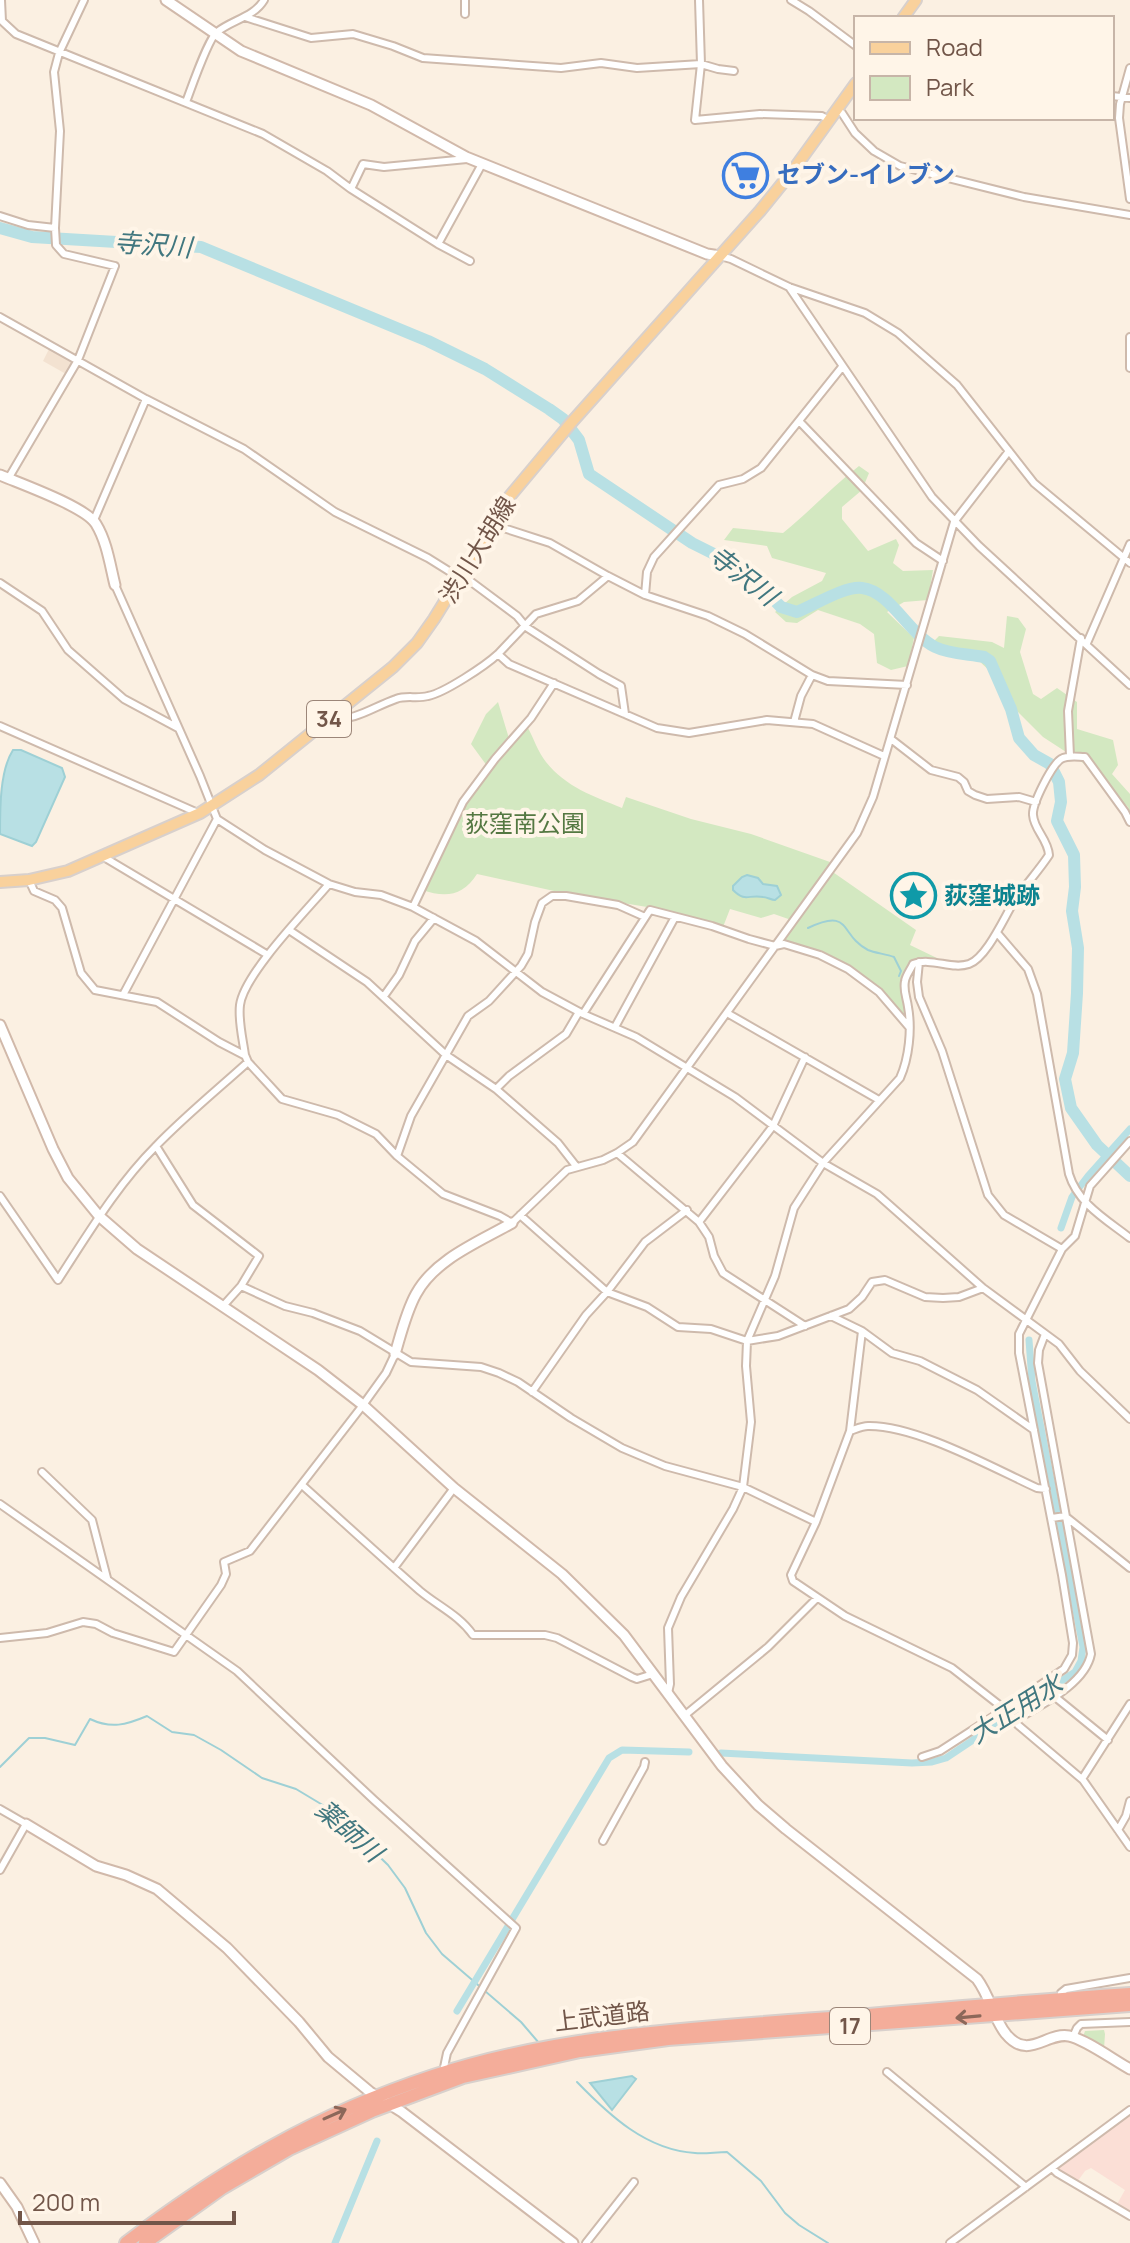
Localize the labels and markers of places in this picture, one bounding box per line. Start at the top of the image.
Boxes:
supermarket icon: セブン-イレブン [722,151,770,199]
place label: セブン-イレブン [777,157,955,190]
place icon: 荻窪城跡 [889,872,937,920]
place label: 荻窪城跡 [944,878,1040,911]

